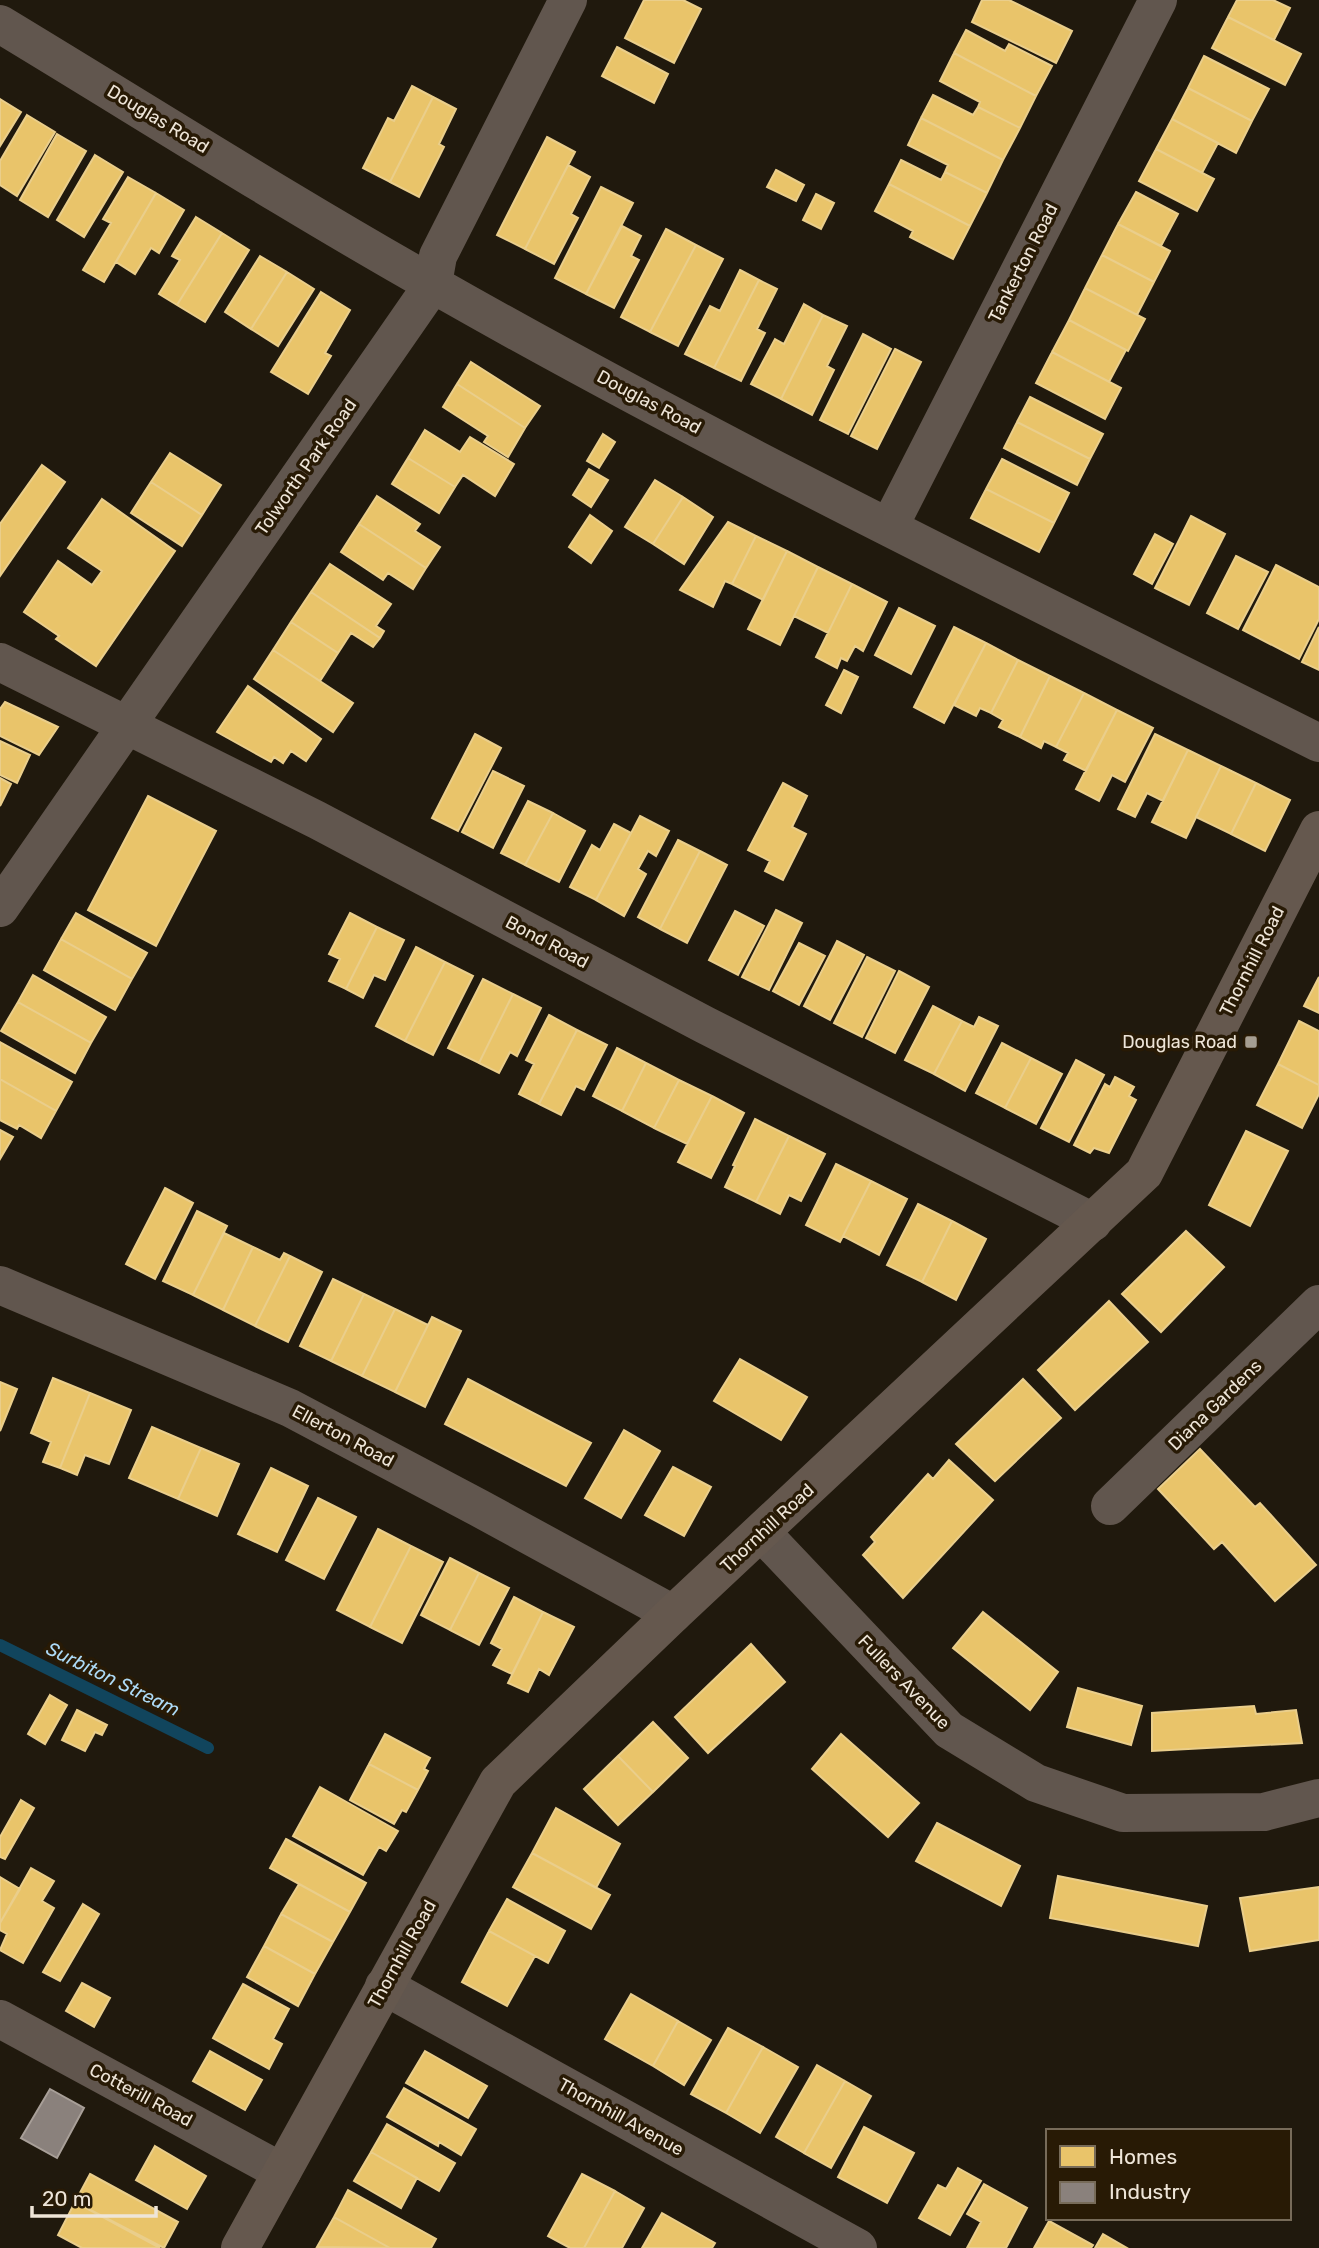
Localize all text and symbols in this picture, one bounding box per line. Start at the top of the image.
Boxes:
street label: Douglas Road [103,80,213,158]
street label: Tankerton Road [984,200,1062,326]
street label: Douglas Road [593,365,705,439]
street label: Tolworth Park Road [251,395,361,539]
street label: Thornhill Road [1215,902,1289,1020]
street label: Bond Road [502,911,592,973]
place label: Douglas Road [1122,1031,1237,1053]
marker: Douglas Road [1243,1034,1259,1050]
street label: Diana Gardens [1164,1355,1266,1455]
street label: Ellerton Road [288,1400,398,1472]
street label: Thornhill Road [716,1479,818,1577]
street label: Fullers Avenue [853,1630,955,1734]
water label: Surbiton Stream [42,1637,184,1721]
street label: Thornhill Road [363,1896,441,2012]
street label: Cotterill Road [86,2059,196,2131]
street label: Thornhill Avenue [554,2073,688,2161]
legend [1046,2129,1291,2220]
text: Homes [1109,2144,1177,2169]
scale bar [32,2174,156,2218]
text: Industry [1109,2179,1191,2204]
text: 20 m [42,2186,91,2211]

